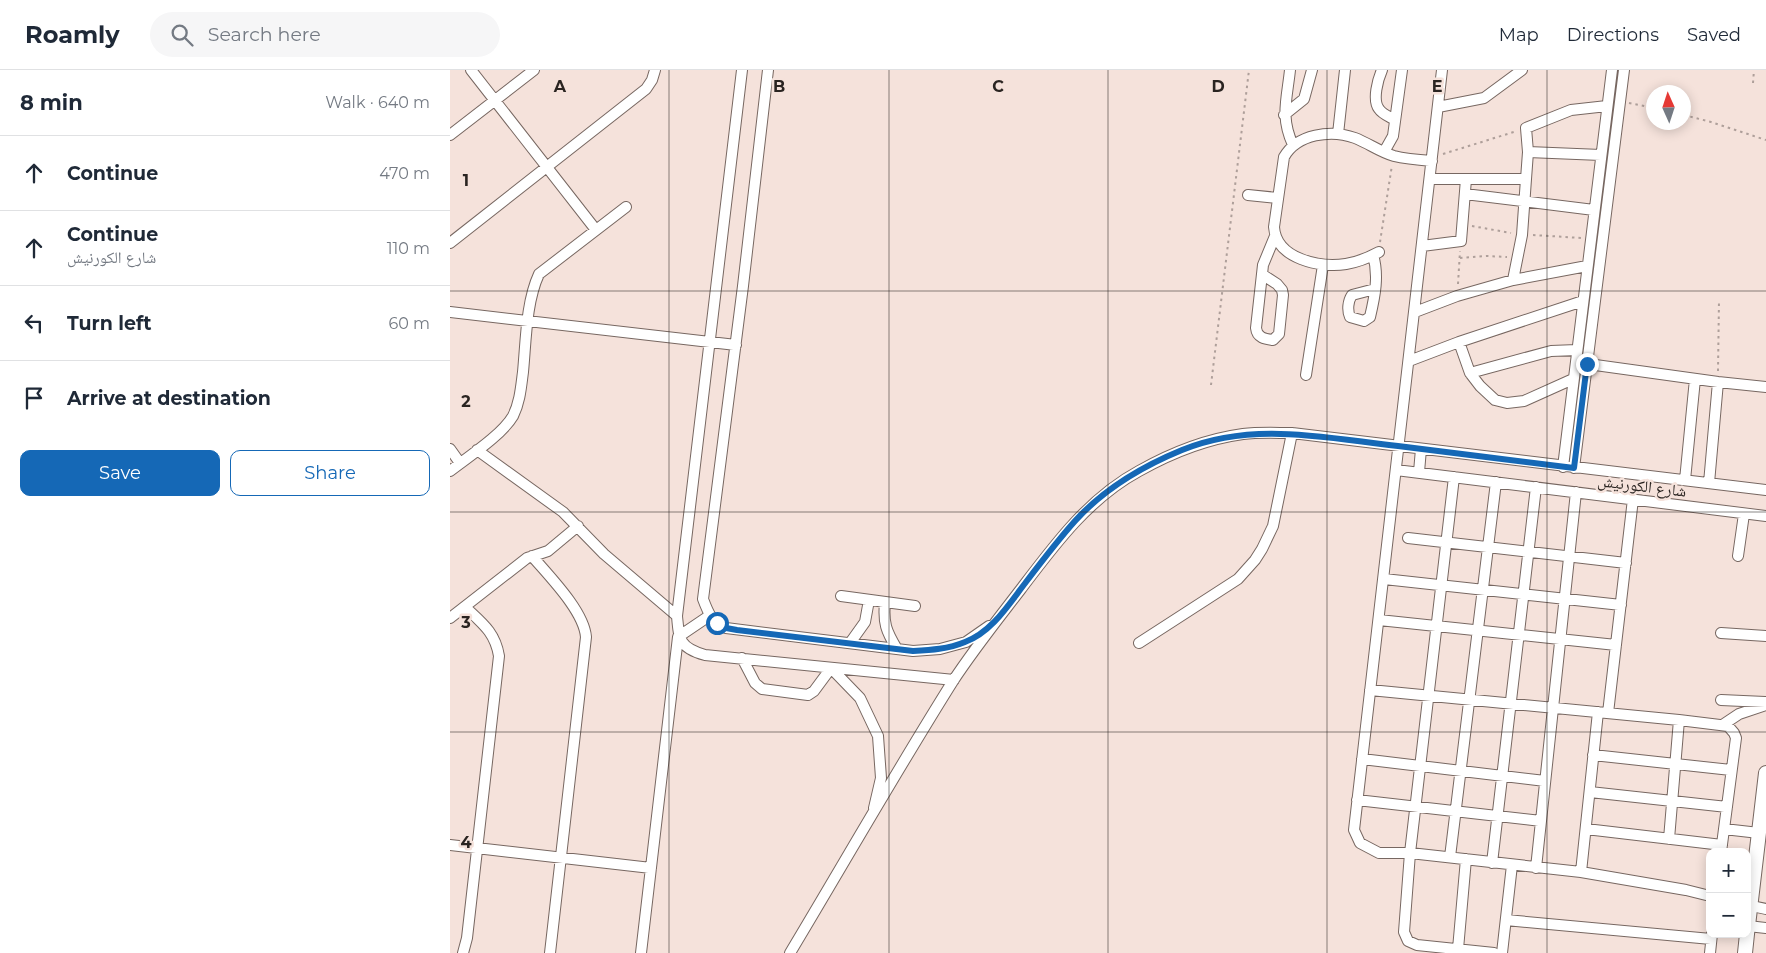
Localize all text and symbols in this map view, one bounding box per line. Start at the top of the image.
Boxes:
search box [150,12,500,57]
text: Roamly [25,20,120,49]
icon: search [168,21,196,49]
text: Search here [208,23,321,46]
text: Map [1499,24,1539,46]
text: Directions [1567,24,1659,46]
text: Saved [1687,24,1741,46]
text: A [553,77,567,96]
text: B [773,77,785,96]
text: C [992,77,1004,96]
text: D [1211,77,1225,96]
text: E [1432,77,1442,96]
north arrow [1646,85,1691,130]
text: 8 min [20,90,83,115]
text: Walk · 640 m [325,93,430,112]
icon: ahead [20,159,48,187]
text: Continue [67,162,158,185]
text: 470 m [379,164,430,183]
text: 1 [463,171,469,190]
text: Continue [67,223,158,246]
icon: ahead [20,234,48,262]
text: 110 m [387,239,430,258]
text: شارع الكورنيش [67,248,156,267]
icon: left [20,309,48,337]
text: Turn left [67,312,152,335]
text: 60 m [388,314,430,333]
route end [1576,353,1599,376]
icon: arrive [20,384,48,412]
text: Arrive at destination [67,387,271,410]
text: 2 [461,392,471,411]
button: Save [20,450,220,496]
button: Share [230,450,430,496]
street label: شارع الكورنيش [1596,471,1687,502]
route start [706,612,729,635]
text: 3 [460,613,471,632]
text: 4 [460,833,472,852]
map controls [1706,848,1751,938]
button: + [1706,848,1751,893]
button: − [1706,893,1751,938]

